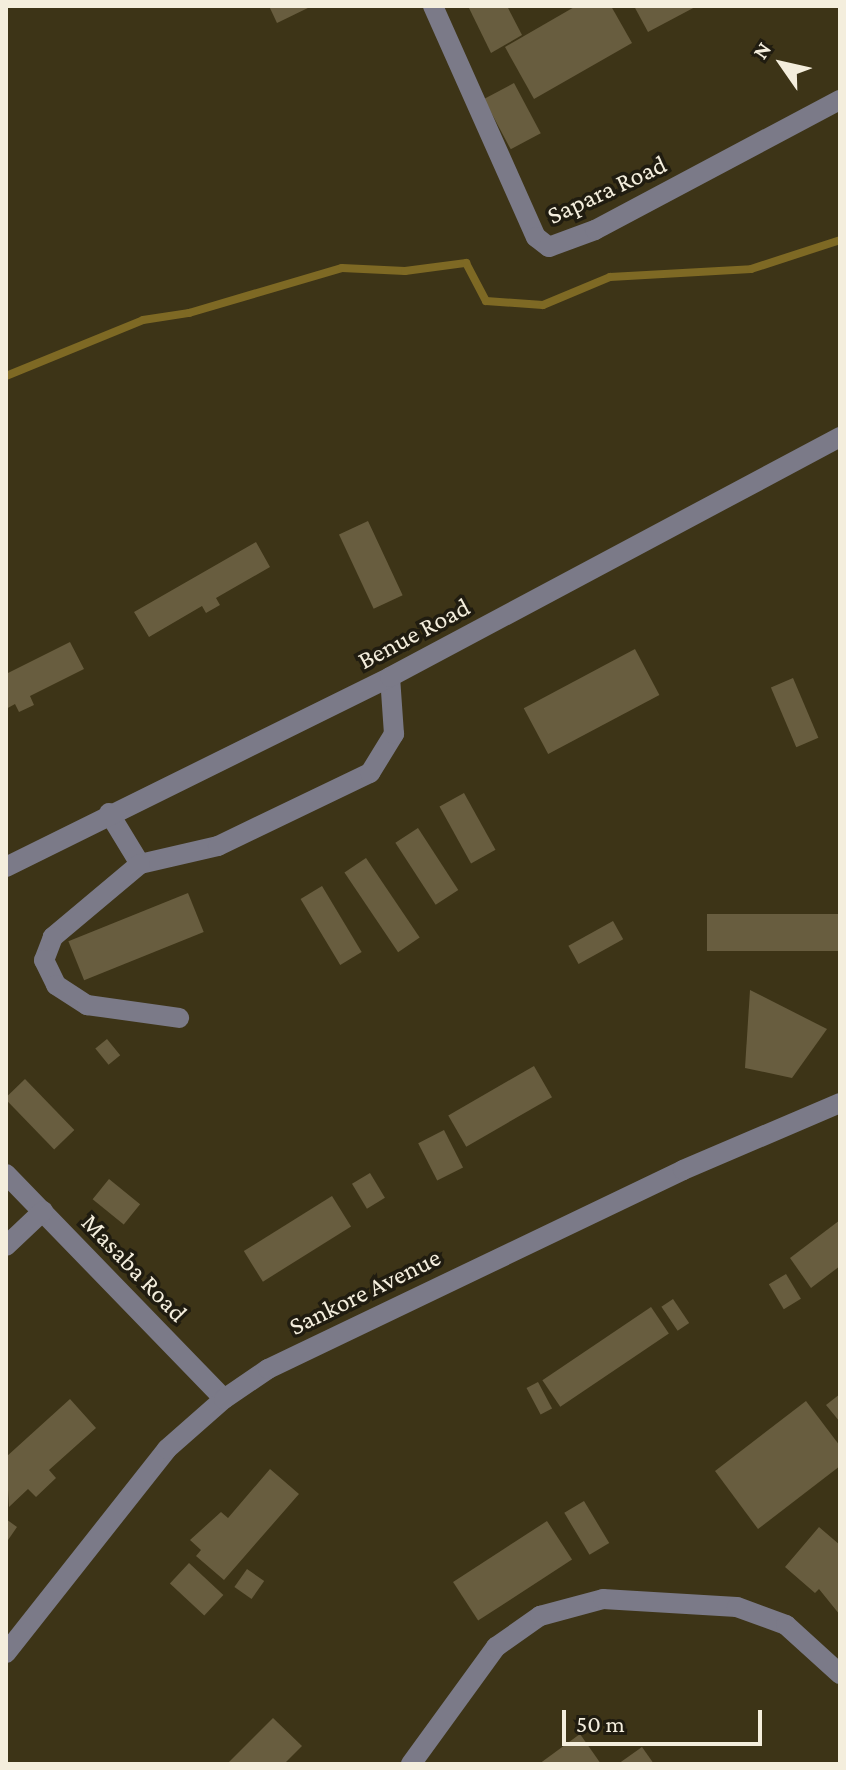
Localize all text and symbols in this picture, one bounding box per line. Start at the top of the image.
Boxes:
north arrow [742,24,822,104]
text: N [747,37,776,64]
street label: Sapara Road [542,149,672,231]
street label: Benue Road [353,591,475,677]
street label: Masaba Road [75,1207,193,1329]
street label: Sankore Avenue [284,1242,446,1342]
scale bar [566,1694,766,1744]
text: 50 m [576,1710,625,1737]

